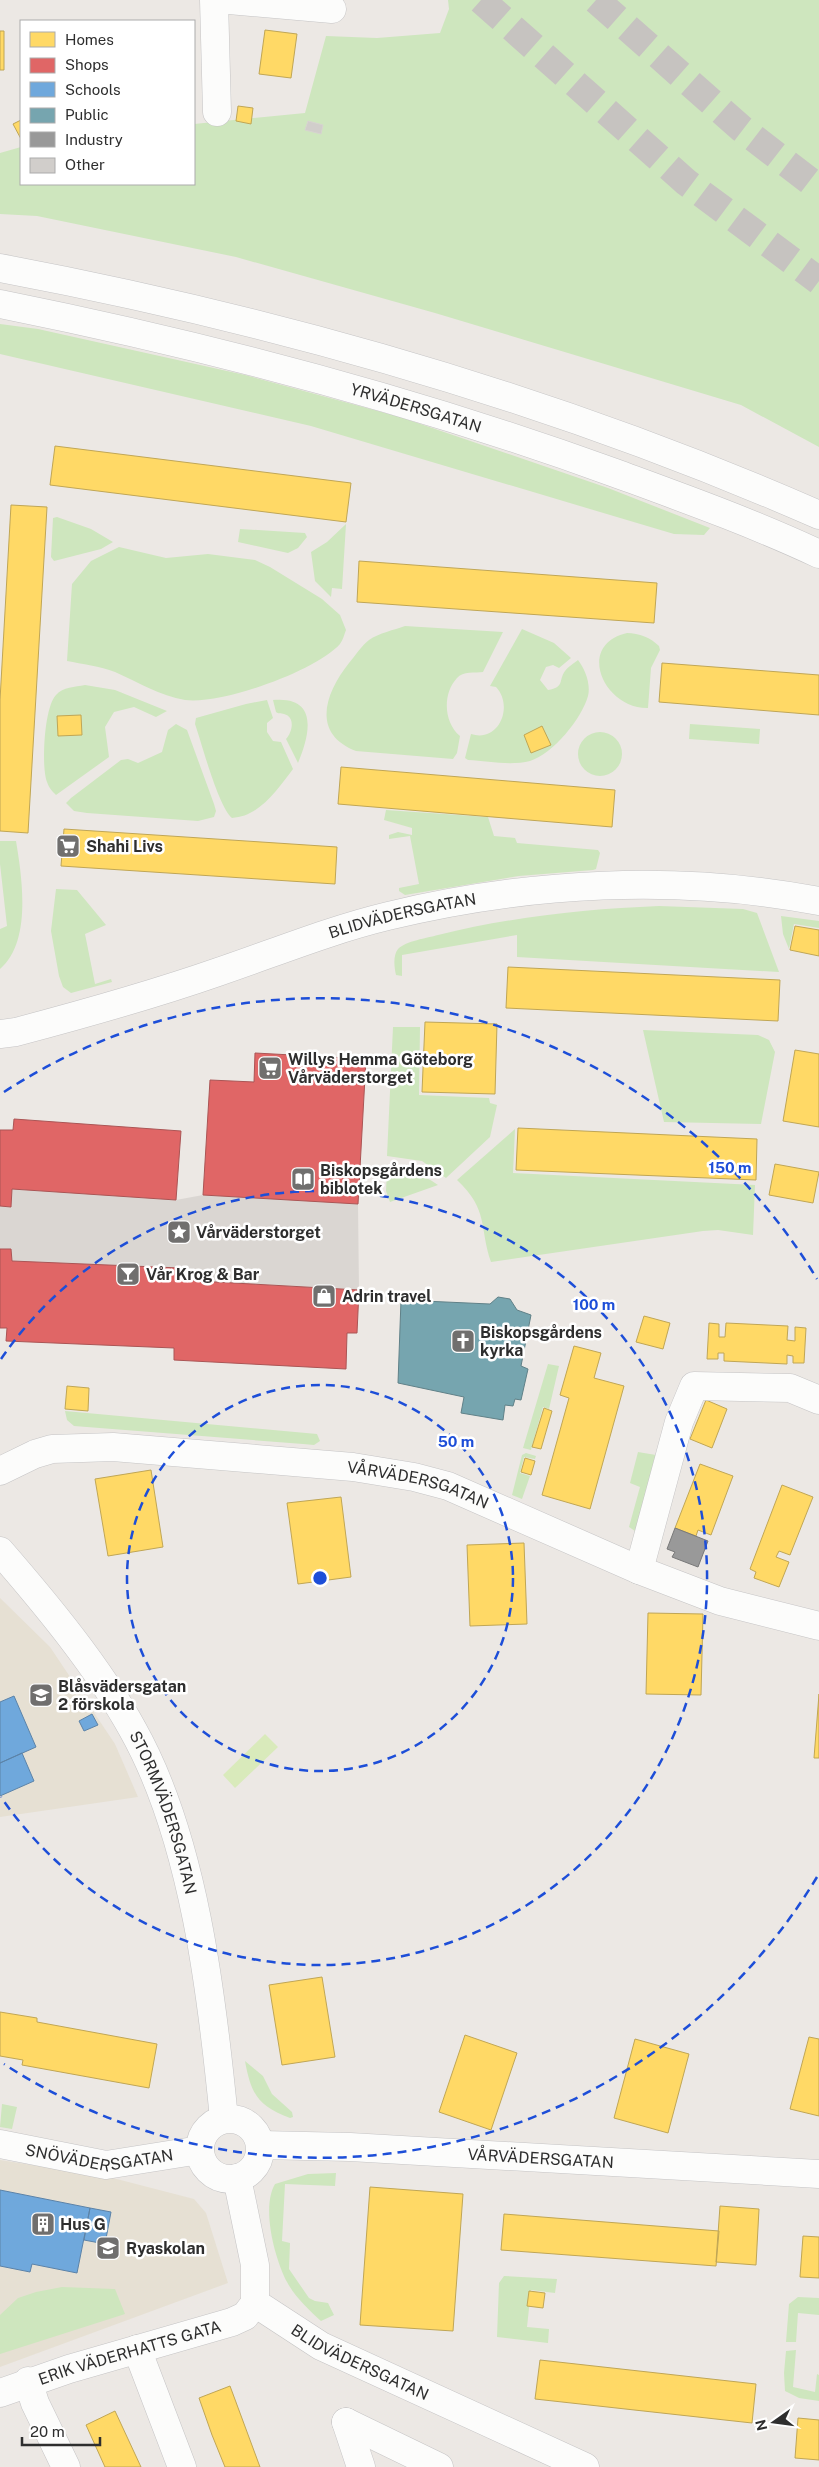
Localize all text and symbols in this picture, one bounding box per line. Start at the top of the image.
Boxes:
legend [20,20,195,185]
text: Homes [65,31,114,48]
text: Shops [65,56,109,73]
text: Schools [65,81,121,98]
text: Public [65,106,109,123]
text: Industry [65,131,123,148]
text: Other [65,156,105,173]
street label: YRVÄDERSGATAN [348,379,484,437]
supermarket icon: Shahi Livs [55,833,81,859]
place label: Shahi Livs [86,837,163,856]
street label: BLIDVÄDERSGATAN [326,889,477,943]
place label: Willys Hemma Göteborg Vårväderstorget [288,1050,473,1087]
supermarket icon: Willys Hemma Göteborg Vårväderstorget [257,1055,283,1081]
text: 150 m [708,1159,752,1176]
place label: Biskopsgårdens biblotek [320,1161,442,1198]
library icon: Biskopsgårdens biblotek [290,1166,316,1192]
place icon: Vårväderstorget [166,1219,192,1245]
place label: Vårväderstorget [196,1223,321,1242]
bar icon: Vår Krog & Bar [115,1261,141,1287]
place label: Vår Krog & Bar [146,1265,260,1284]
shop icon: Adrin travel [311,1283,337,1309]
place label: Adrin travel [342,1287,432,1306]
text: 100 m [573,1296,615,1313]
place label: Biskopsgårdens kyrka [480,1323,602,1360]
church icon: Biskopsgårdens kyrka [450,1328,476,1354]
text: 50 m [438,1433,474,1450]
street label: VÅRVÄDERSGATAN [346,1457,492,1513]
centre of rings [311,1569,329,1587]
place label: Blåsvädersgatan 2 förskola [58,1677,186,1714]
school or university icon: Blåsvädersgatan 2 förskola [28,1682,54,1708]
street label: STORMVÄDERSGATAN [125,1728,200,1896]
street label: SNÖVÄDERSGATAN [24,2140,175,2176]
street label: VÅRVÄDERSGATAN [467,2143,614,2172]
building icon: Hus G [30,2211,56,2237]
place label: Hus G [60,2215,106,2234]
school or university icon: Ryaskolan [95,2235,121,2261]
place label: Ryaskolan [126,2239,205,2258]
street label: ERIK VÄDERHATTS GATA [36,2317,223,2389]
street label: BLIDVÄDERSGATAN [288,2320,432,2404]
north arrow [749,2397,799,2447]
scale bar [22,2414,100,2446]
text: N [752,2418,770,2432]
text: 20 m [30,2423,65,2440]

